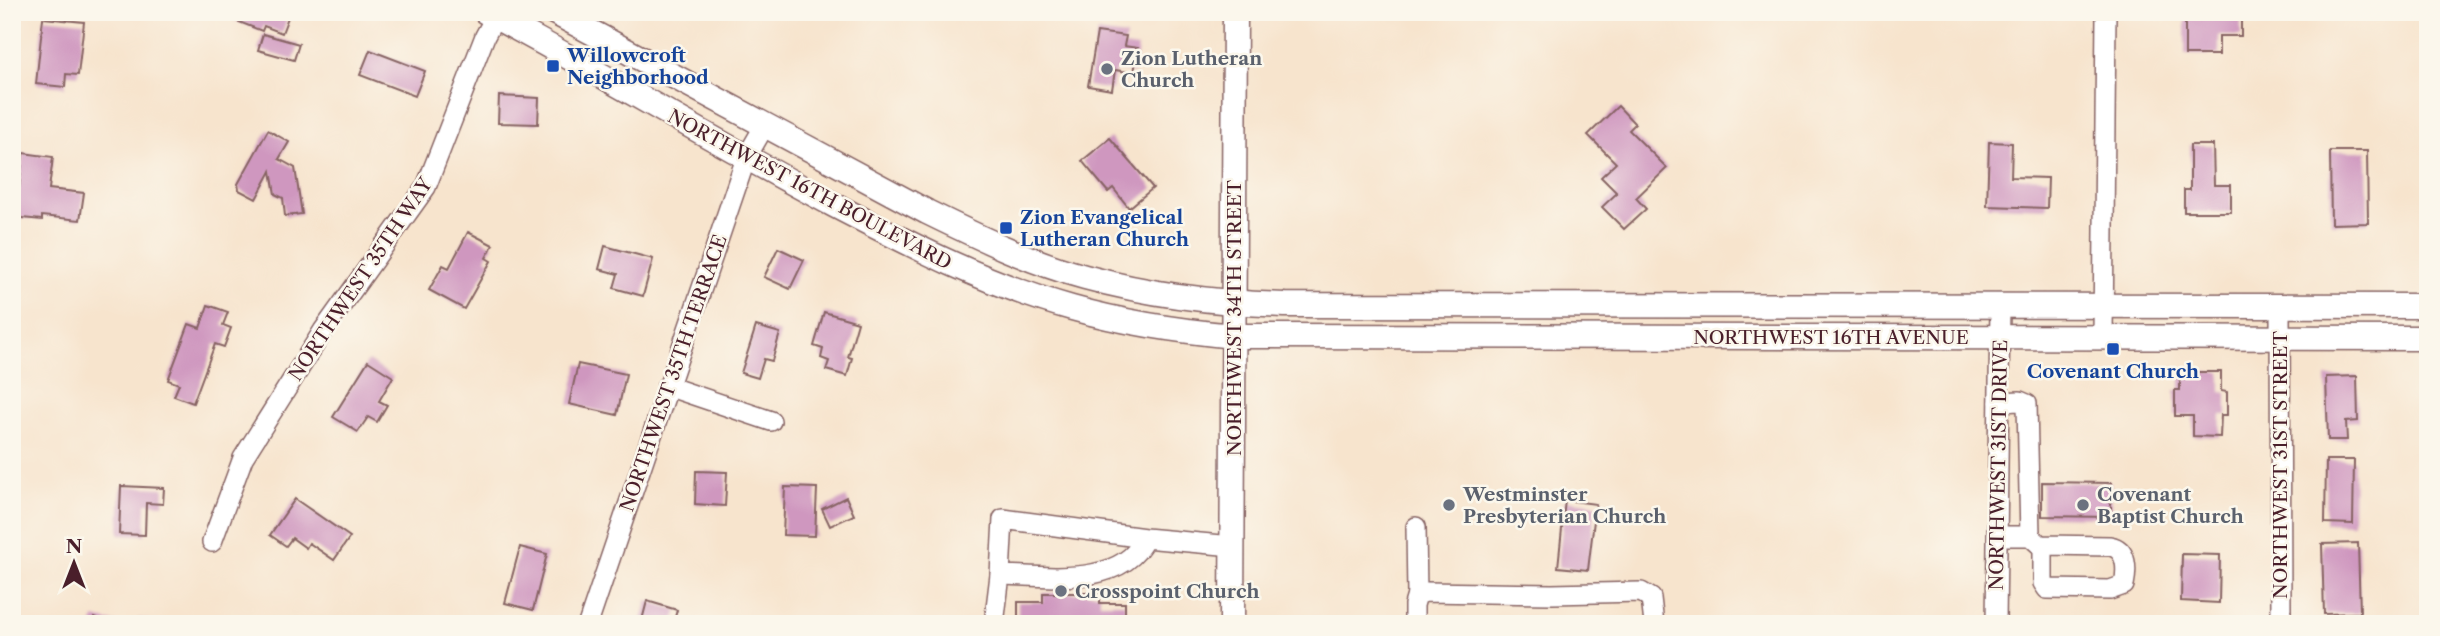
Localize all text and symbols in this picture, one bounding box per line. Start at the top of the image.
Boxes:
place label: Willowcroft Neighborhood [566,44,709,89]
place label: Zion Lutheran Church [1121,47,1262,92]
marker: Willowcroft Neighborhood [545,58,561,74]
marker: Zion Lutheran Church [1099,61,1115,77]
street label: NORTHWEST 16TH BOULEVARD [664,105,956,274]
street label: NORTHWEST 35TH WAY [284,173,437,385]
street label: NORTHWEST 34TH STREET [1223,179,1246,456]
place label: Zion Evangelical Lutheran Church [1020,206,1189,251]
marker: Zion Evangelical Lutheran Church [998,220,1014,236]
street label: NORTHWEST 35TH TERRACE [615,232,732,515]
street label: NORTHWEST 16TH AVENUE [1693,326,1969,349]
street label: NORTHWEST 31ST STREET [2269,330,2292,599]
street label: NORTHWEST 31ST DRIVE [1985,339,2012,591]
marker: Covenant Church [2105,341,2121,357]
place label: Covenant Church [2027,360,2199,383]
place label: Westminster Presbyterian Church [1462,483,1666,528]
place label: Covenant Baptist Church [2097,483,2244,528]
marker: Westminster Presbyterian Church [1441,497,1457,513]
marker: Covenant Baptist Church [2075,497,2091,513]
north arrow [38,528,108,598]
text: N [66,535,82,558]
place label: Crosspoint Church [1075,580,1259,603]
marker: Crosspoint Church [1053,583,1069,599]

